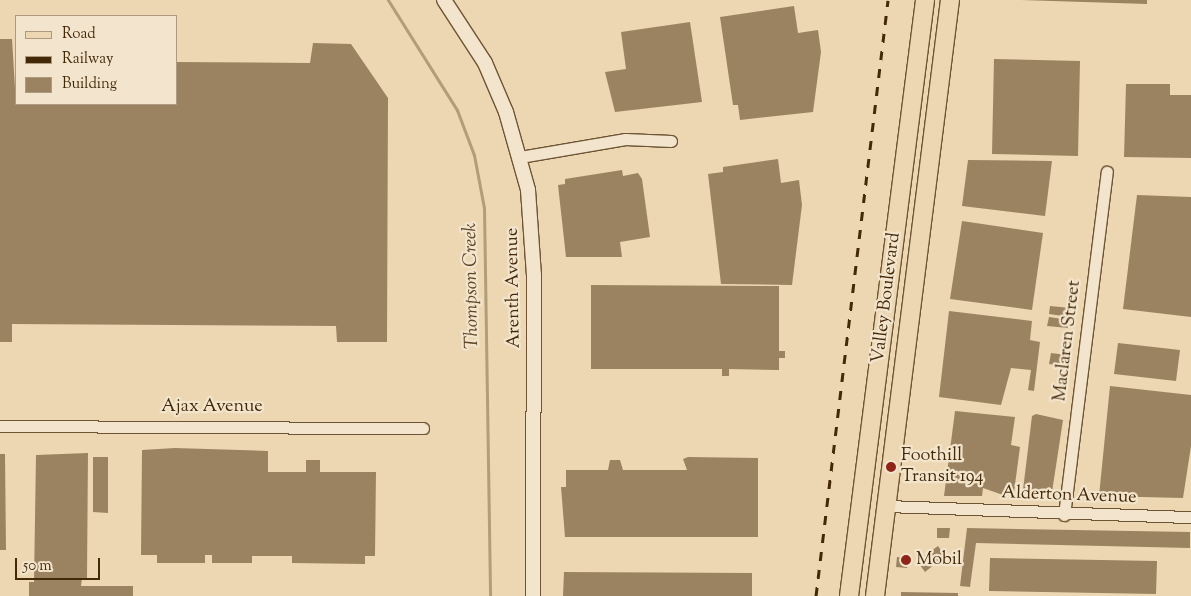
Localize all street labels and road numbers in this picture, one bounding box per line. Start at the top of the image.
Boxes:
street label: Arenth Avenue [502,228,526,348]
street label: Valley Boulevard [868,231,906,365]
street label: Maclaren Street [1050,279,1086,403]
street label: Ajax Avenue [161,396,263,418]
street label: Alderton Avenue [1001,483,1137,509]

